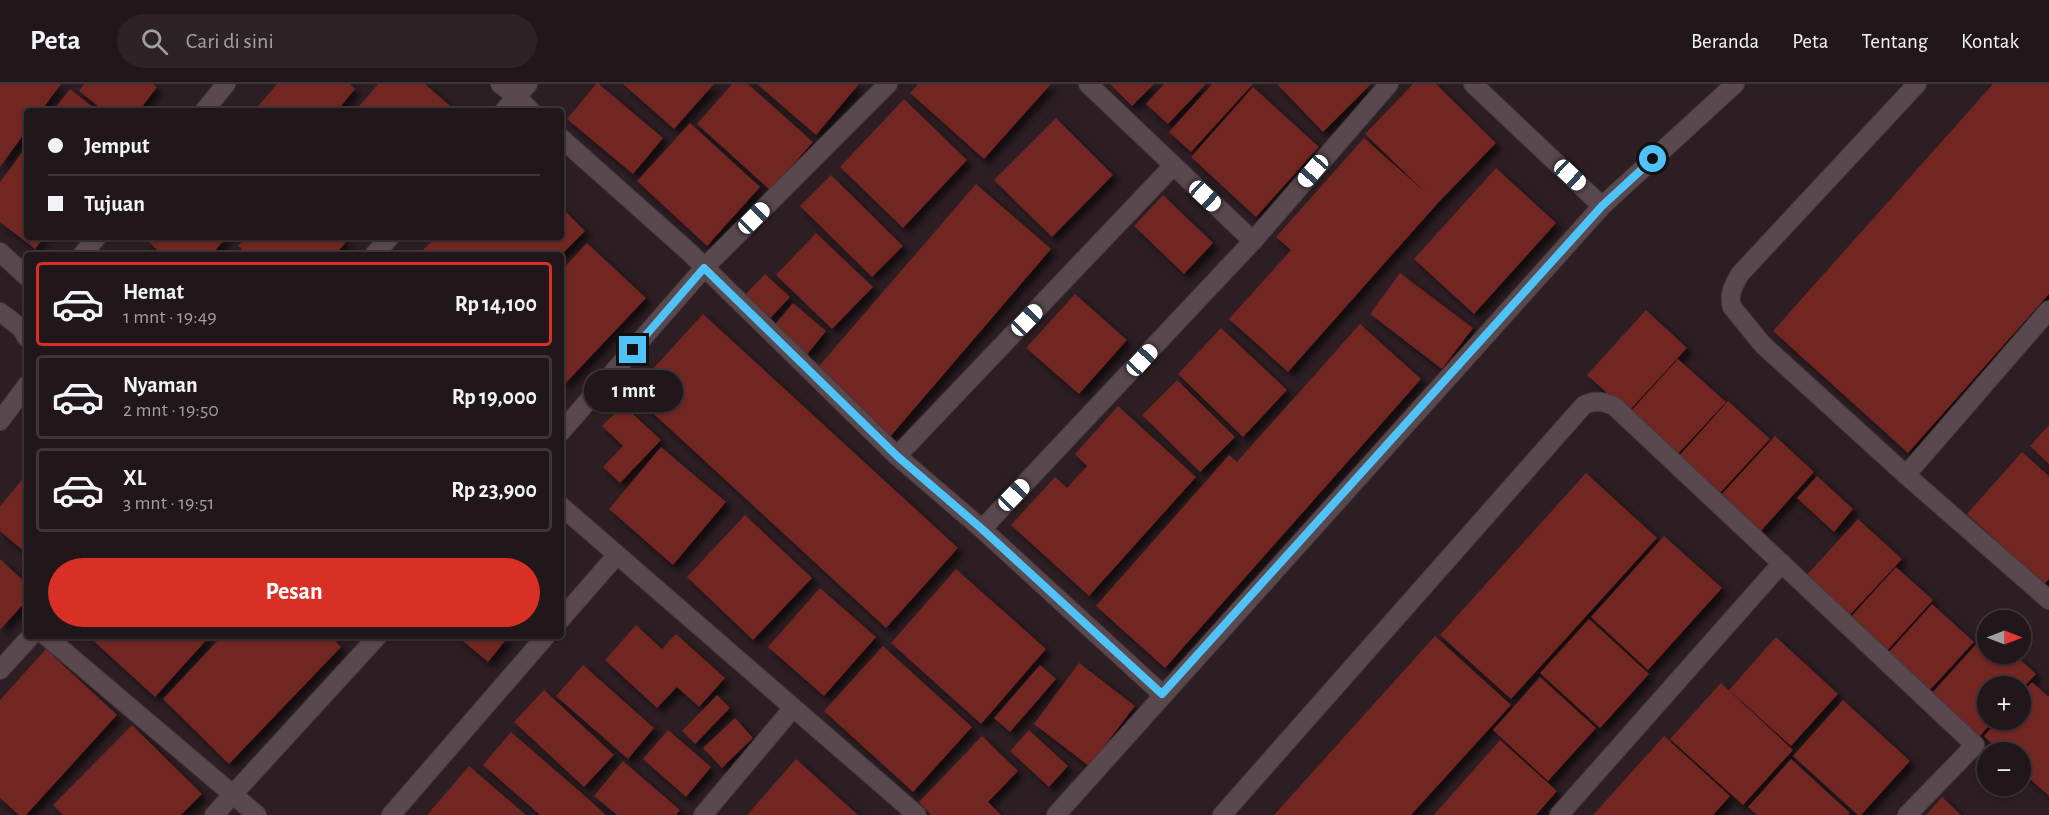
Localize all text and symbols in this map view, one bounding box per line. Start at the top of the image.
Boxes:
search box [117,14,537,68]
icon: search [138,25,171,58]
text: Peta [30,27,81,55]
text: Cari di sini [186,30,274,52]
text: Beranda [1691,31,1759,52]
text: Peta [1792,31,1828,52]
text: Tentang [1861,31,1928,52]
text: Kontak [1961,31,2019,52]
text: Jemput [84,135,149,157]
route start [1639,145,1666,172]
car [1294,152,1332,190]
car [1551,156,1589,194]
car [1186,177,1224,215]
text: Tujuan [84,193,145,215]
car [735,199,773,237]
icon: car [51,277,105,331]
text: Hemat [123,281,184,303]
text: Rp 14,100 [455,293,537,315]
car [1008,301,1046,339]
text: 1 mnt · 19:49 [123,307,217,327]
route end [619,336,646,363]
car [1123,341,1161,379]
icon: car [51,370,105,424]
callout: 1 mnt [584,371,682,413]
text: Nyaman [123,374,198,396]
text: 1 mnt [612,381,655,401]
text: Rp 19,000 [452,386,537,408]
text: 2 mnt · 19:50 [123,400,219,420]
icon: car [51,463,105,517]
text: XL [123,467,146,489]
car [995,476,1033,514]
text: Rp 23,900 [451,479,537,501]
text: 3 mnt · 19:51 [123,493,214,513]
button: Pesan [48,558,540,627]
north arrow [1977,610,2031,664]
map controls [1977,610,2031,796]
button: + [1977,676,2031,730]
button: − [1977,742,2031,796]

